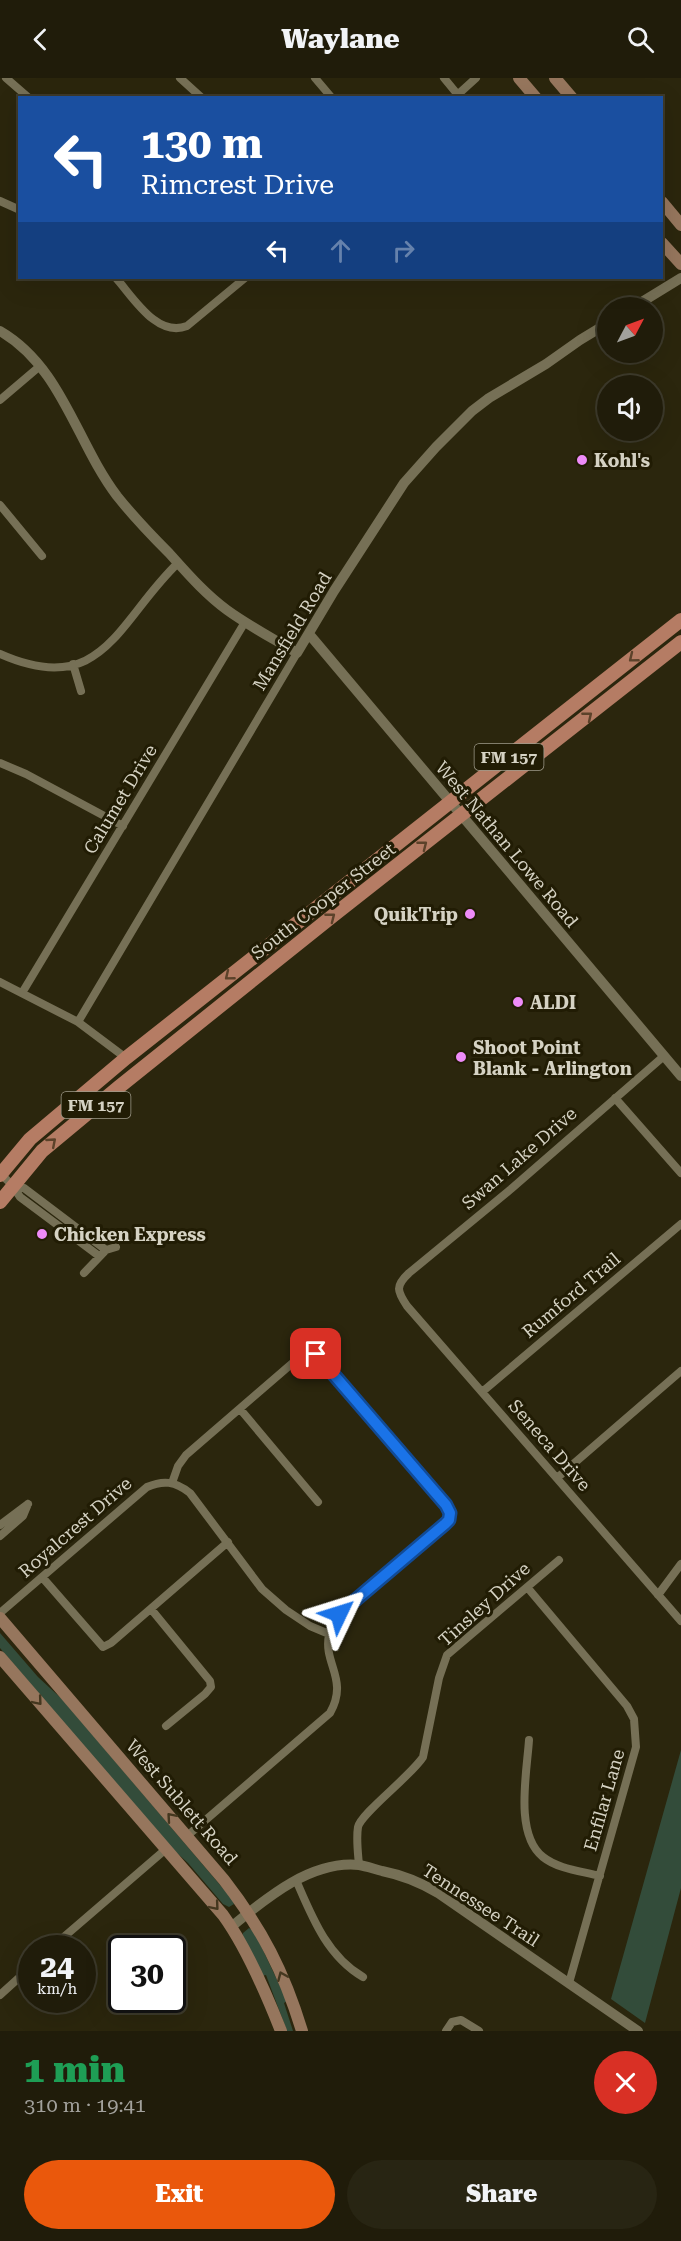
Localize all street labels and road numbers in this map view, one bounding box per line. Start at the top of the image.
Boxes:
street label: Mansfield Road [248,568,336,694]
street label: Calumet Drive [79,740,161,858]
road number: FM 157 [474,744,544,770]
street label: West Nathan Lowe Road [431,757,583,932]
street label: South Cooper Street [247,838,399,964]
road number: FM 157 [62,1092,130,1118]
street label: Swan Lake Drive [457,1102,581,1214]
street label: Rumford Trail [518,1248,625,1342]
street label: Seneca Drive [505,1395,595,1495]
street label: Royalcrest Drive [14,1472,136,1582]
street label: Tinsley Drive [434,1558,534,1650]
street label: West Sublett Road [122,1735,242,1869]
street label: Enfilar Lane [579,1746,629,1853]
street label: Tennessee Trail [419,1859,544,1951]

